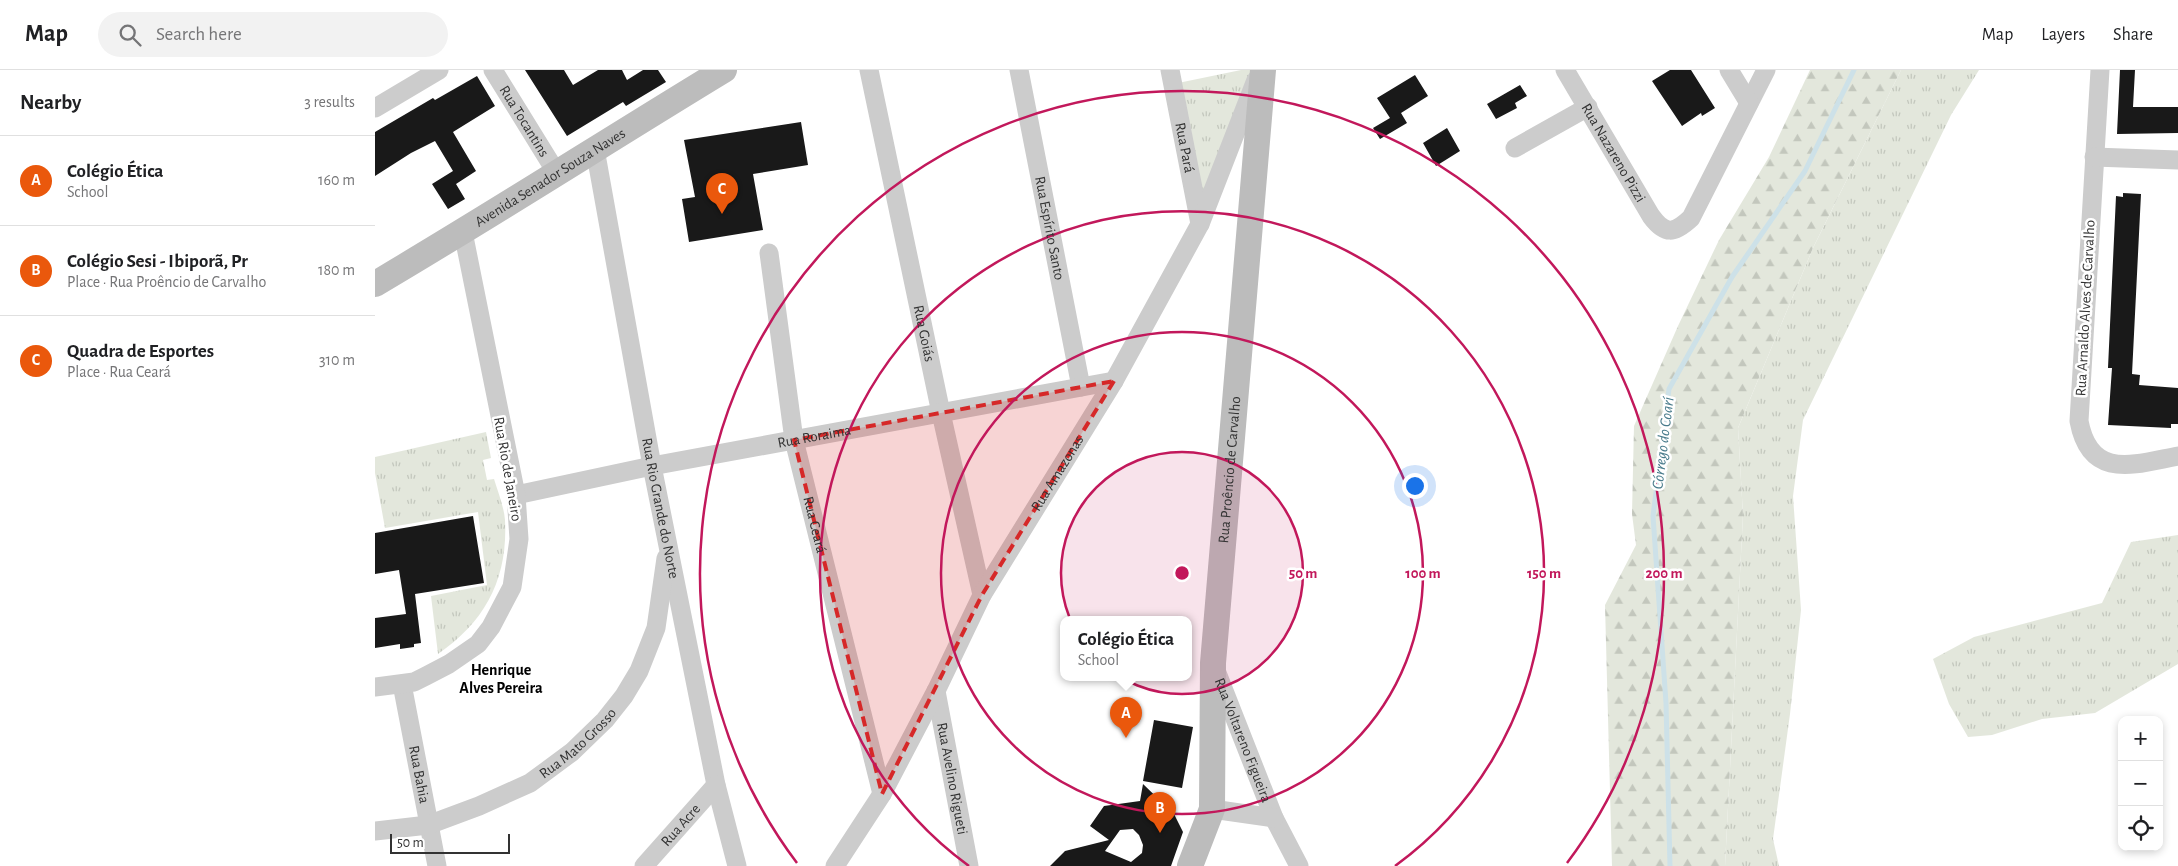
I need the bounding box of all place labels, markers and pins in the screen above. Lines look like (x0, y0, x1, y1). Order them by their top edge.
pin: C (706, 173, 738, 214)
centre of rings (1173, 564, 1191, 582)
pin: A (1110, 697, 1142, 738)
pin: B (1144, 792, 1176, 833)

